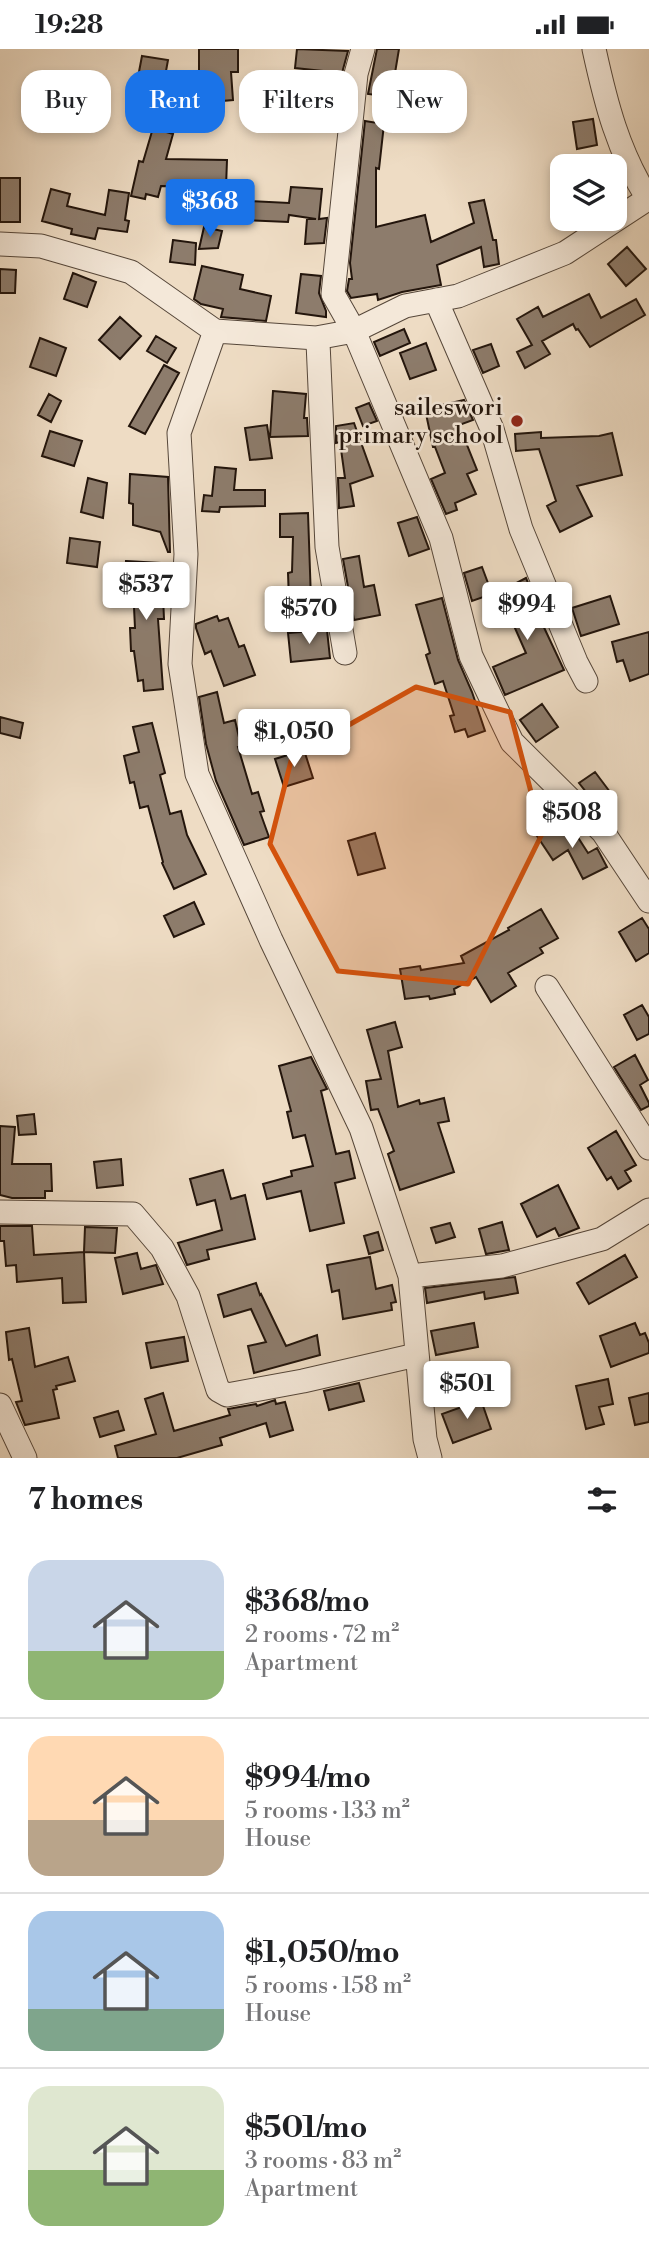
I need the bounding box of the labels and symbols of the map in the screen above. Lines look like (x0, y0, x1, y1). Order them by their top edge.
pin: $368 (169, 179, 251, 239)
place label: saileswori primary school (339, 393, 503, 451)
marker: saileswori primary school (509, 413, 525, 429)
pin: $537 (105, 563, 187, 622)
pin: $994 (486, 583, 568, 642)
pin: $570 (268, 587, 350, 646)
pin: $1,050 (237, 709, 351, 769)
pin: $508 (531, 791, 613, 850)
pin: $501 (426, 1361, 508, 1421)

